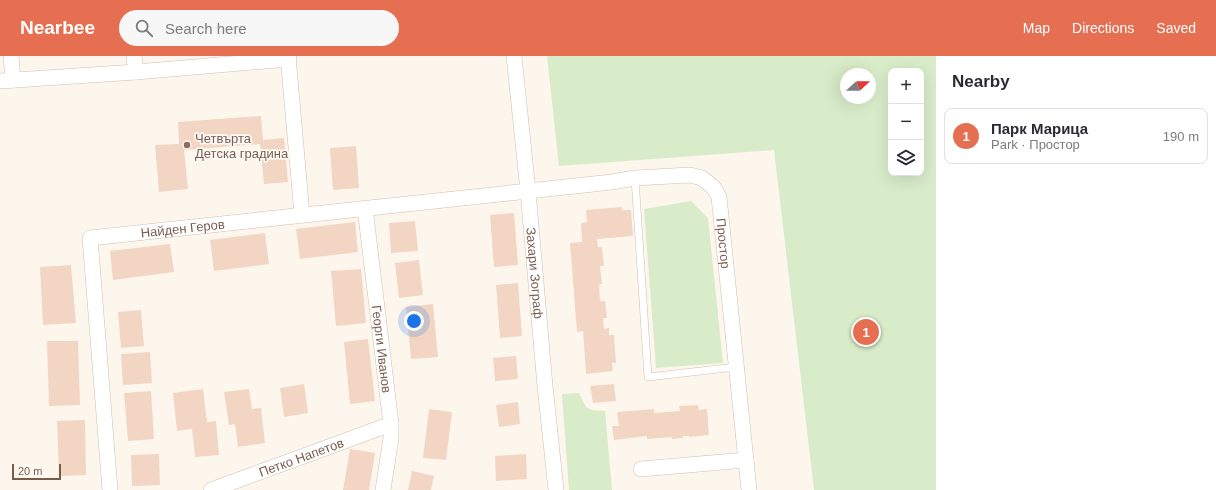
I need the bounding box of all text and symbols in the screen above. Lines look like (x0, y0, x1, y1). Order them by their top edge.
search box (119, 10, 399, 46)
text: Nearbee (20, 17, 95, 38)
icon: search (133, 17, 155, 39)
text: Search here (165, 20, 247, 37)
text: Map (1023, 20, 1050, 36)
text: Directions (1072, 20, 1134, 36)
text: Saved (1156, 20, 1196, 36)
north arrow (840, 68, 876, 104)
map controls (888, 68, 924, 176)
button: + (888, 68, 924, 104)
text: Nearby (952, 72, 1010, 91)
button: − (888, 104, 924, 140)
text: Парк Марица (991, 120, 1088, 137)
text: 1 (962, 129, 970, 144)
text: 190 m (1163, 129, 1199, 144)
place label: Четвърта Детска градина (195, 131, 289, 161)
text: Park · Простор (991, 137, 1080, 152)
marker: Четвърта Детска градина (182, 140, 192, 150)
button: layers (888, 140, 924, 176)
street label: Найден Геров (140, 217, 226, 241)
street label: Простор (713, 217, 733, 269)
street label: Захари Зограф (523, 227, 546, 320)
street label: Георги Иванов (369, 304, 394, 394)
your location (404, 311, 424, 331)
pin: 1 (853, 317, 879, 347)
street label: Петко Напетов (257, 435, 346, 480)
scale bar (12, 462, 61, 481)
text: 20 m (18, 465, 42, 477)

